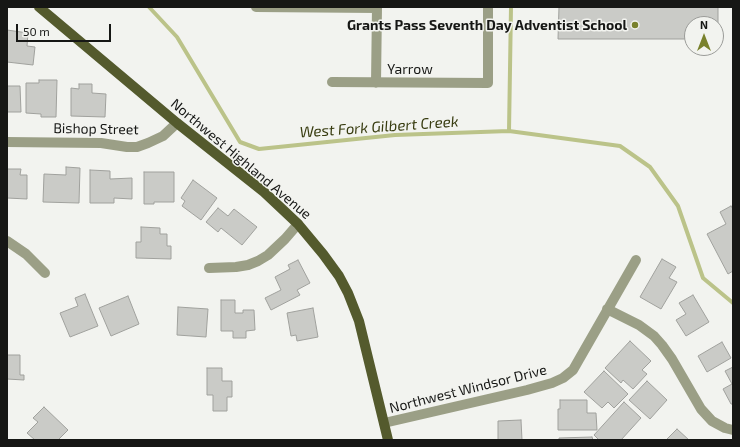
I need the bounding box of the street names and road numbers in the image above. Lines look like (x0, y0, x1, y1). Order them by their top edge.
street label: Yarrow (387, 61, 433, 77)
street label: Northwest Highland Avenue (167, 95, 315, 223)
street label: Bishop Street (53, 120, 139, 138)
street label: Northwest Windsor Drive (388, 361, 548, 417)

